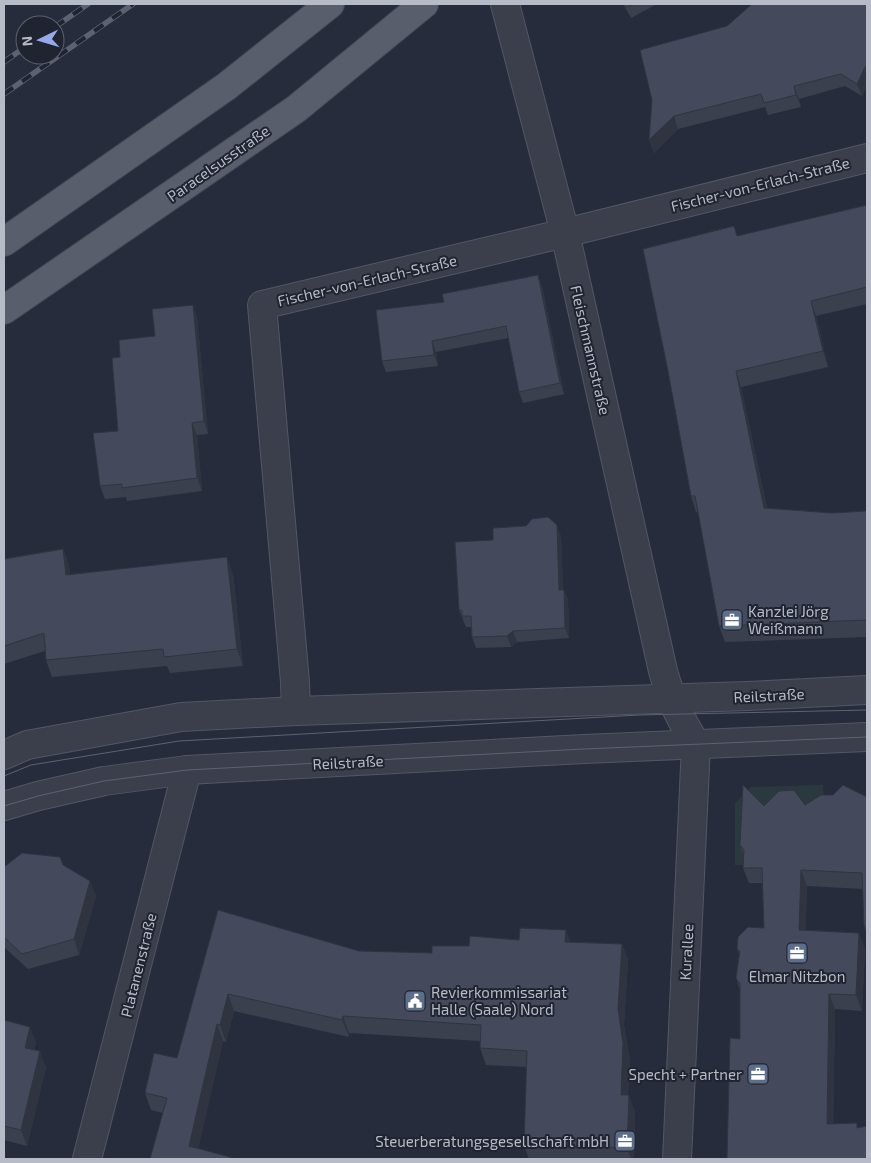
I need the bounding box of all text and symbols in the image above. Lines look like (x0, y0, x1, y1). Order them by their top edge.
north arrow (15, 15, 65, 65)
text: N (18, 35, 35, 47)
street label: Paracelsusstraße (163, 121, 273, 205)
street label: Fischer-von-Erlach-Straße (669, 153, 851, 215)
street label: Fischer-von-Erlach-Straße (276, 251, 458, 309)
street label: Fleischmannstraße (567, 283, 615, 417)
place label: Kanzlei Jörg Weißmann (748, 602, 829, 637)
office icon: Kanzlei Jörg Weißmann (720, 608, 744, 632)
street label: Reilstraße (733, 684, 805, 706)
street label: Reilstraße (312, 751, 384, 773)
street label: Platanenstraße (116, 911, 160, 1019)
street label: Kurallee (676, 923, 696, 981)
office icon: Elmar Nitzbon (785, 941, 809, 965)
place label: Elmar Nitzbon (749, 967, 845, 985)
place label: Revierkommissariat Halle (Saale) Nord (431, 983, 567, 1018)
public building icon: Revierkommissariat Halle (Saale) Nord (403, 989, 427, 1013)
office icon: Specht + Partner (746, 1062, 770, 1086)
place label: Specht + Partner (629, 1065, 742, 1083)
office icon: Steuerberatungsgesellschaft mbH (613, 1129, 637, 1153)
place label: Steuerberatungsgesellschaft mbH (375, 1132, 609, 1150)

